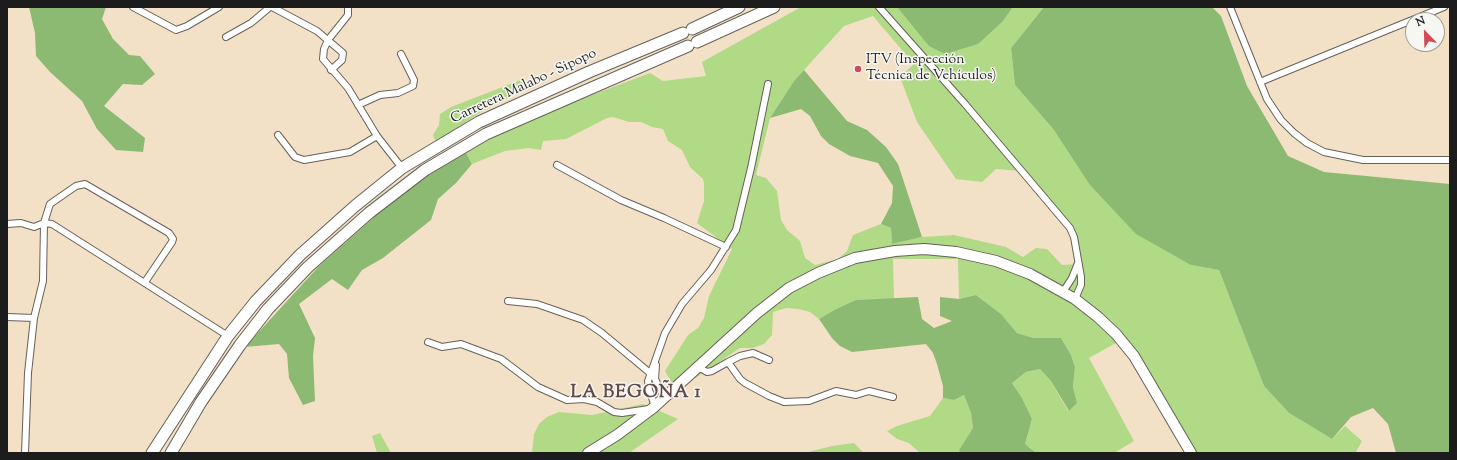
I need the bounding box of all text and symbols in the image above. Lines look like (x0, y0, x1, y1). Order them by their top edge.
north arrow (1405, 12, 1445, 52)
text: N (1414, 13, 1428, 31)
street label: Carretera Malabo - Sipopo (448, 46, 600, 128)
place label: ITV (Inspección Técnica de Vehículos) (866, 53, 996, 86)
marker: ITV (Inspección Técnica de Vehículos) (853, 64, 863, 74)
district label: LA BEGOÑA 1 (570, 383, 702, 405)

